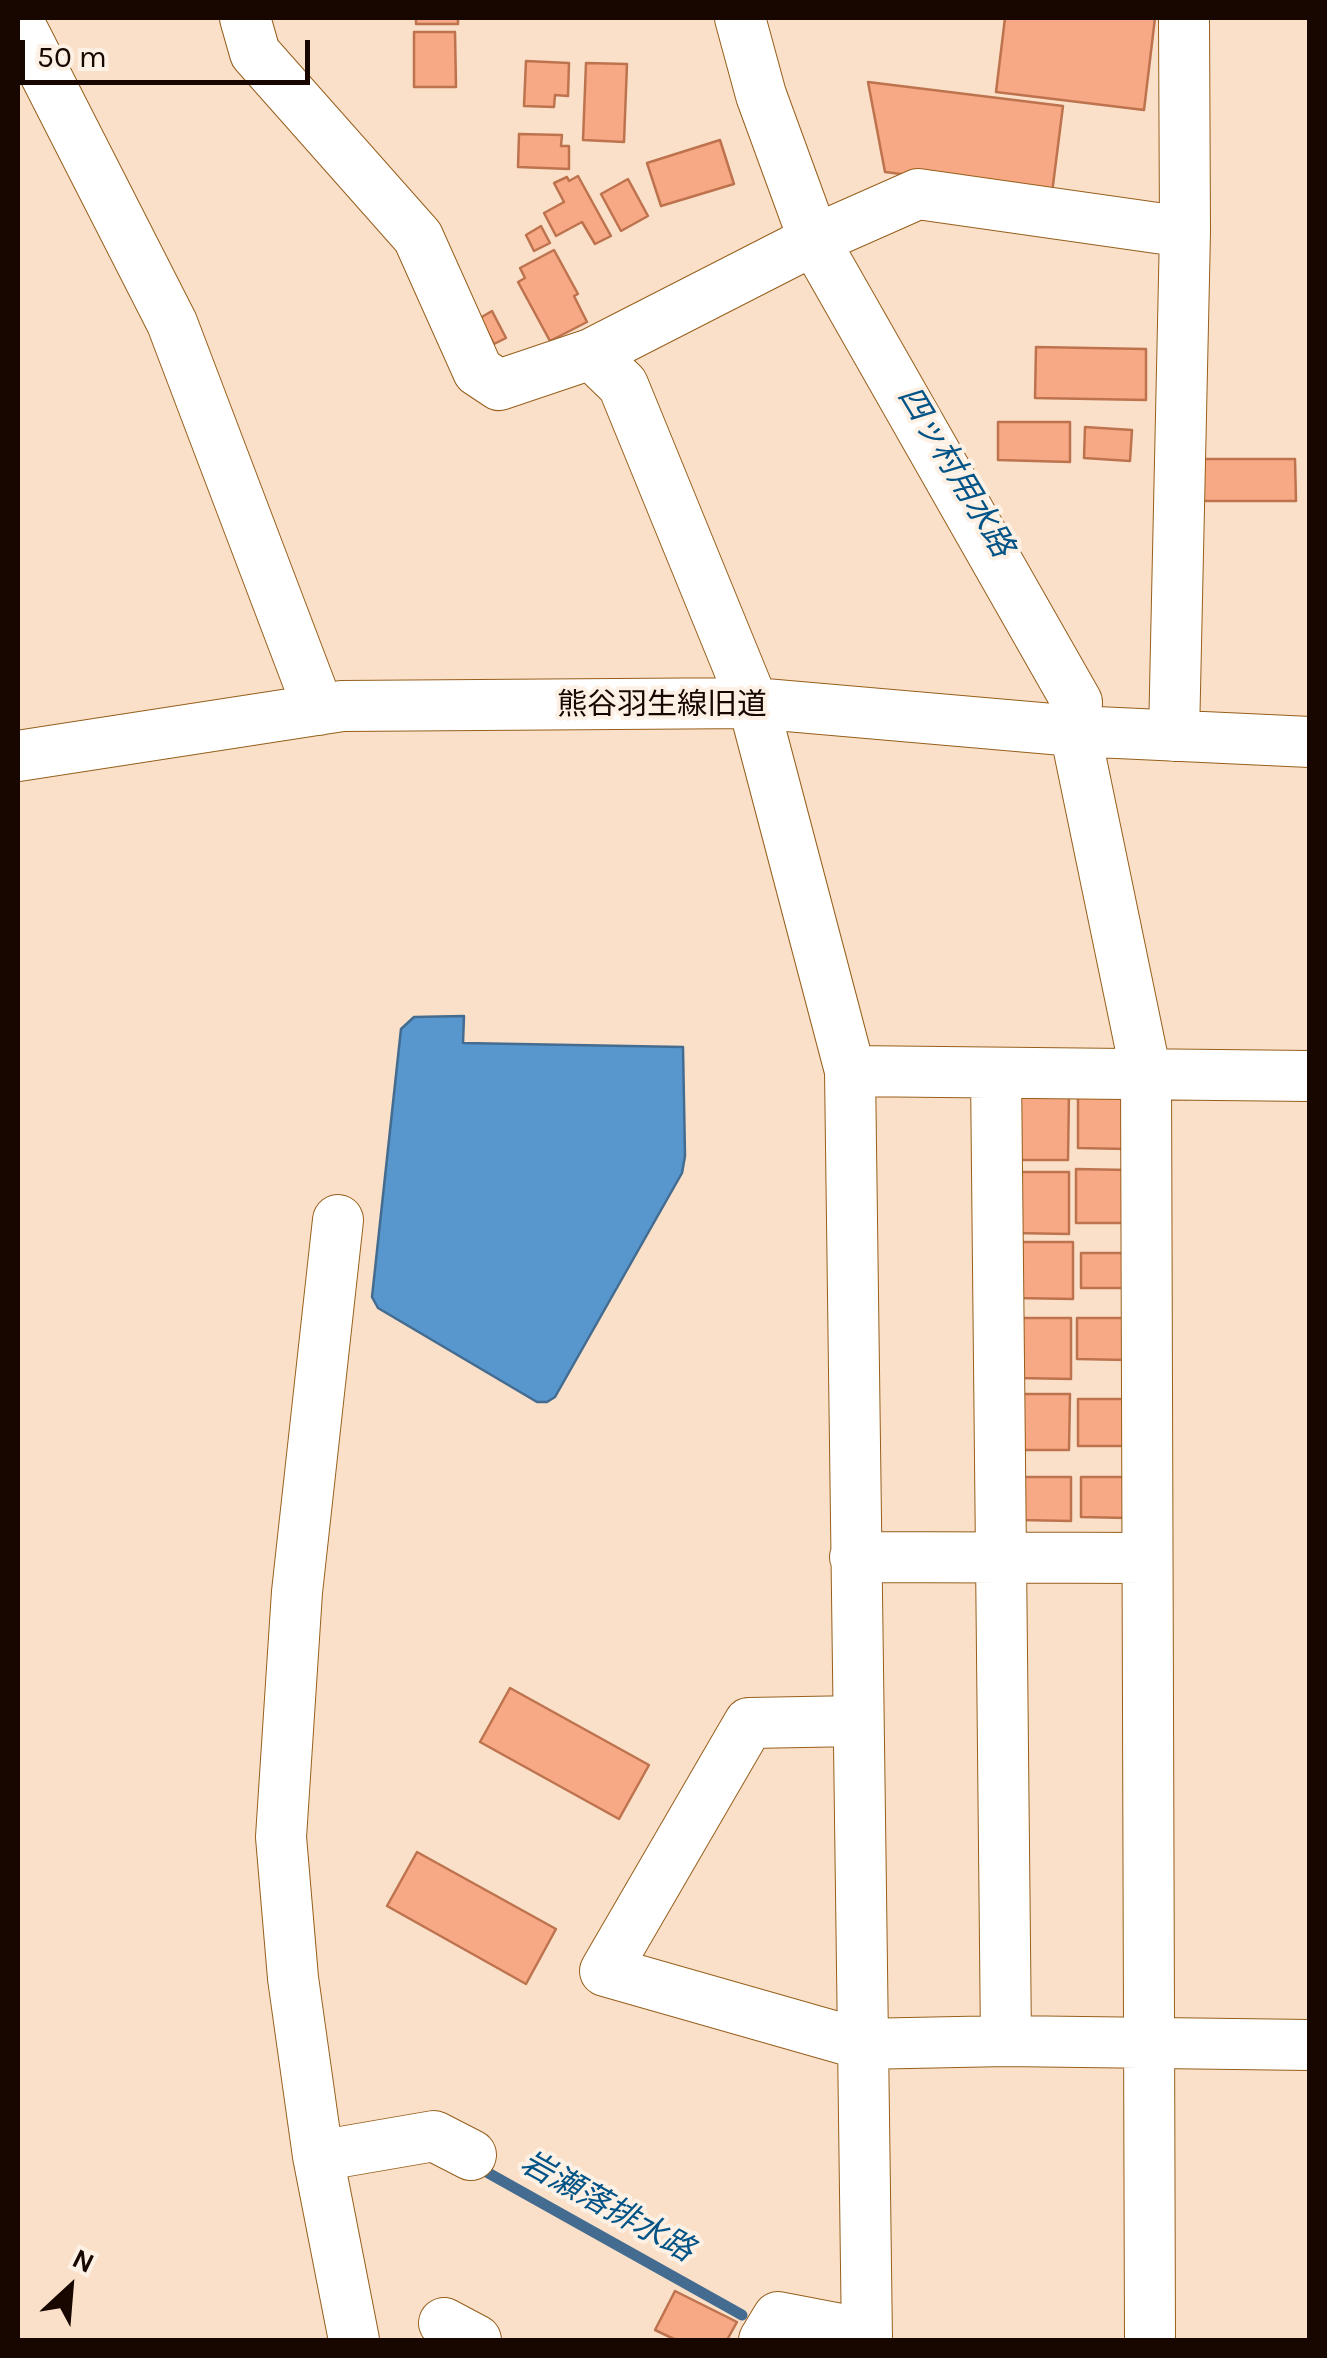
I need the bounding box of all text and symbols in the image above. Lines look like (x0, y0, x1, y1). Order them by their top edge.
scale bar (25, 20, 315, 82)
text: 50 m (37, 39, 107, 75)
water label: 四ッ村用水路 (889, 380, 1021, 564)
street label: 熊谷羽生線旧道 (557, 687, 767, 723)
water label: 岩瀬落排水路 (514, 2144, 700, 2270)
north arrow (20, 2238, 120, 2338)
text: N (67, 2241, 100, 2280)

